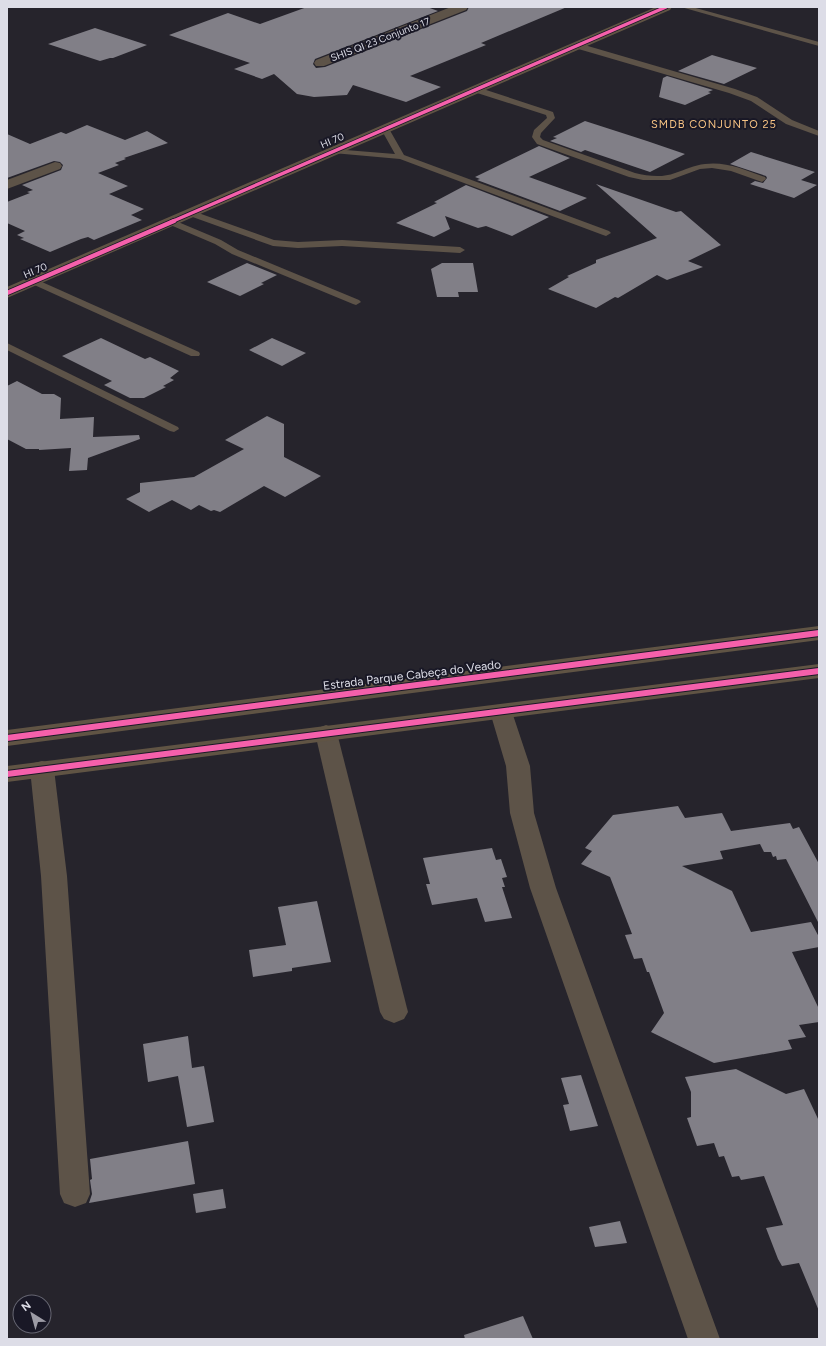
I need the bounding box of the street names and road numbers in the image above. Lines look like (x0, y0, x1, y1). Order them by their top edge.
street label: SHIS QI 23 Conjunto 17 (329, 14, 432, 64)
street label: HI 70 (318, 130, 346, 151)
street label: HI 70 (21, 260, 49, 281)
street label: Estrada Parque Cabeça do Veado (322, 657, 502, 693)

